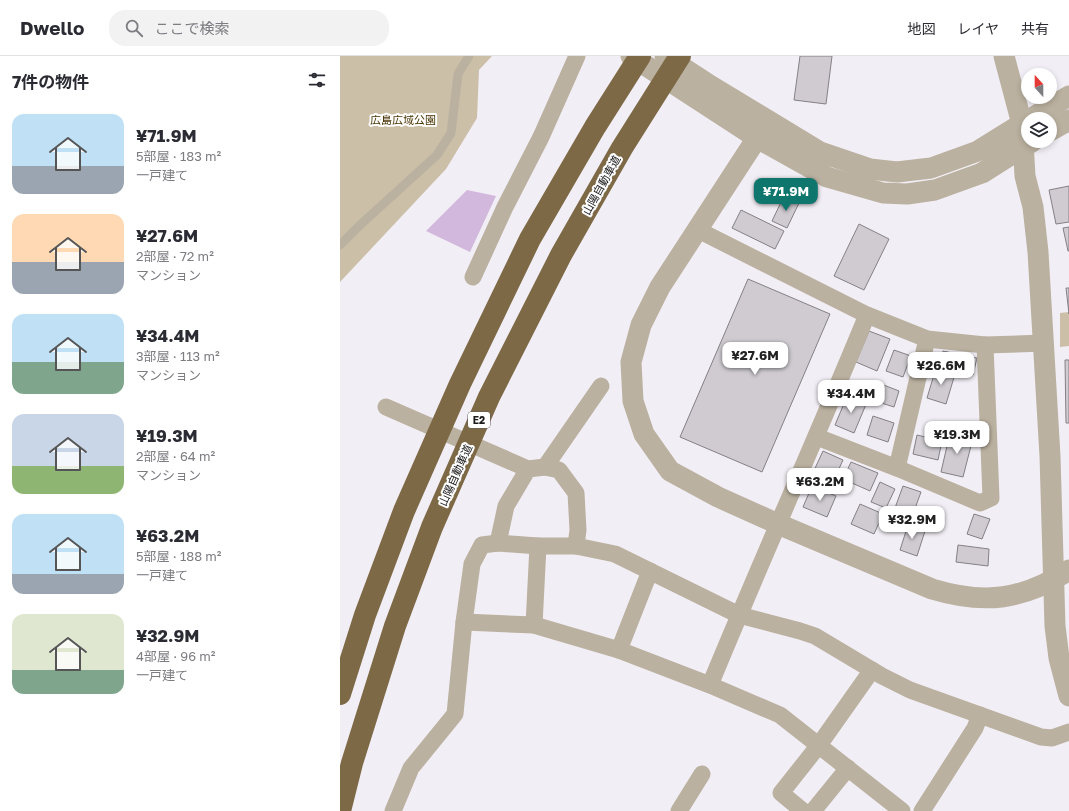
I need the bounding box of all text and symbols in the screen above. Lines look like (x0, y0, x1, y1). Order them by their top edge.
search box (109, 10, 389, 46)
text: Dwello (20, 16, 85, 39)
icon: search (123, 17, 145, 39)
text: ここで検索 (155, 19, 230, 37)
text: 地図 (907, 20, 935, 37)
text: レイヤ (957, 20, 999, 37)
text: 共有 (1021, 20, 1049, 37)
north arrow (1021, 68, 1057, 104)
map controls (1021, 68, 1057, 148)
icon: filters (306, 69, 328, 91)
text: 7件の物件 (12, 71, 89, 92)
button: layers (1021, 112, 1057, 148)
park label: 広島広域公園 (370, 113, 436, 126)
text: ¥71.9M (136, 125, 197, 146)
icon: home (44, 130, 92, 178)
text: 5部屋 · 183 m² (136, 148, 221, 164)
street label: 山陽自動車道 (579, 153, 623, 217)
text: 一戸建て (136, 167, 188, 183)
pin: ¥71.9M (753, 178, 819, 212)
text: ¥71.9M (763, 183, 809, 199)
text: ¥27.6M (136, 225, 198, 246)
icon: home (44, 230, 92, 278)
text: 2部屋 · 72 m² (136, 248, 214, 264)
text: マンション (136, 267, 201, 283)
text: ¥34.4M (136, 325, 199, 346)
icon: home (44, 330, 92, 378)
pin: ¥27.6M (722, 342, 788, 376)
text: ¥27.6M (731, 347, 779, 363)
text: 3部屋 · 113 m² (136, 348, 220, 364)
pin: ¥26.6M (908, 352, 974, 386)
text: ¥26.6M (917, 357, 965, 373)
text: マンション (136, 367, 201, 383)
pin: ¥34.4M (818, 380, 884, 414)
text: ¥34.4M (827, 385, 875, 401)
road number: E2 (468, 412, 490, 428)
pin: ¥19.3M (924, 421, 990, 455)
text: ¥19.3M (136, 425, 198, 446)
text: ¥19.3M (933, 426, 981, 442)
icon: home (44, 430, 92, 478)
street label: 山陽自動車道 (436, 442, 474, 508)
text: 2部屋 · 64 m² (136, 448, 215, 464)
text: マンション (136, 467, 201, 483)
pin: ¥63.2M (787, 468, 853, 502)
text: ¥63.2M (796, 473, 844, 489)
pin: ¥32.9M (879, 506, 945, 540)
text: ¥32.9M (888, 511, 936, 527)
text: ¥63.2M (136, 525, 199, 546)
icon: home (44, 530, 92, 578)
text: 5部屋 · 188 m² (136, 548, 222, 564)
text: 一戸建て (136, 567, 188, 583)
text: ¥32.9M (136, 625, 199, 646)
icon: home (44, 630, 92, 678)
text: 4部屋 · 96 m² (136, 648, 216, 664)
text: 一戸建て (136, 667, 188, 683)

